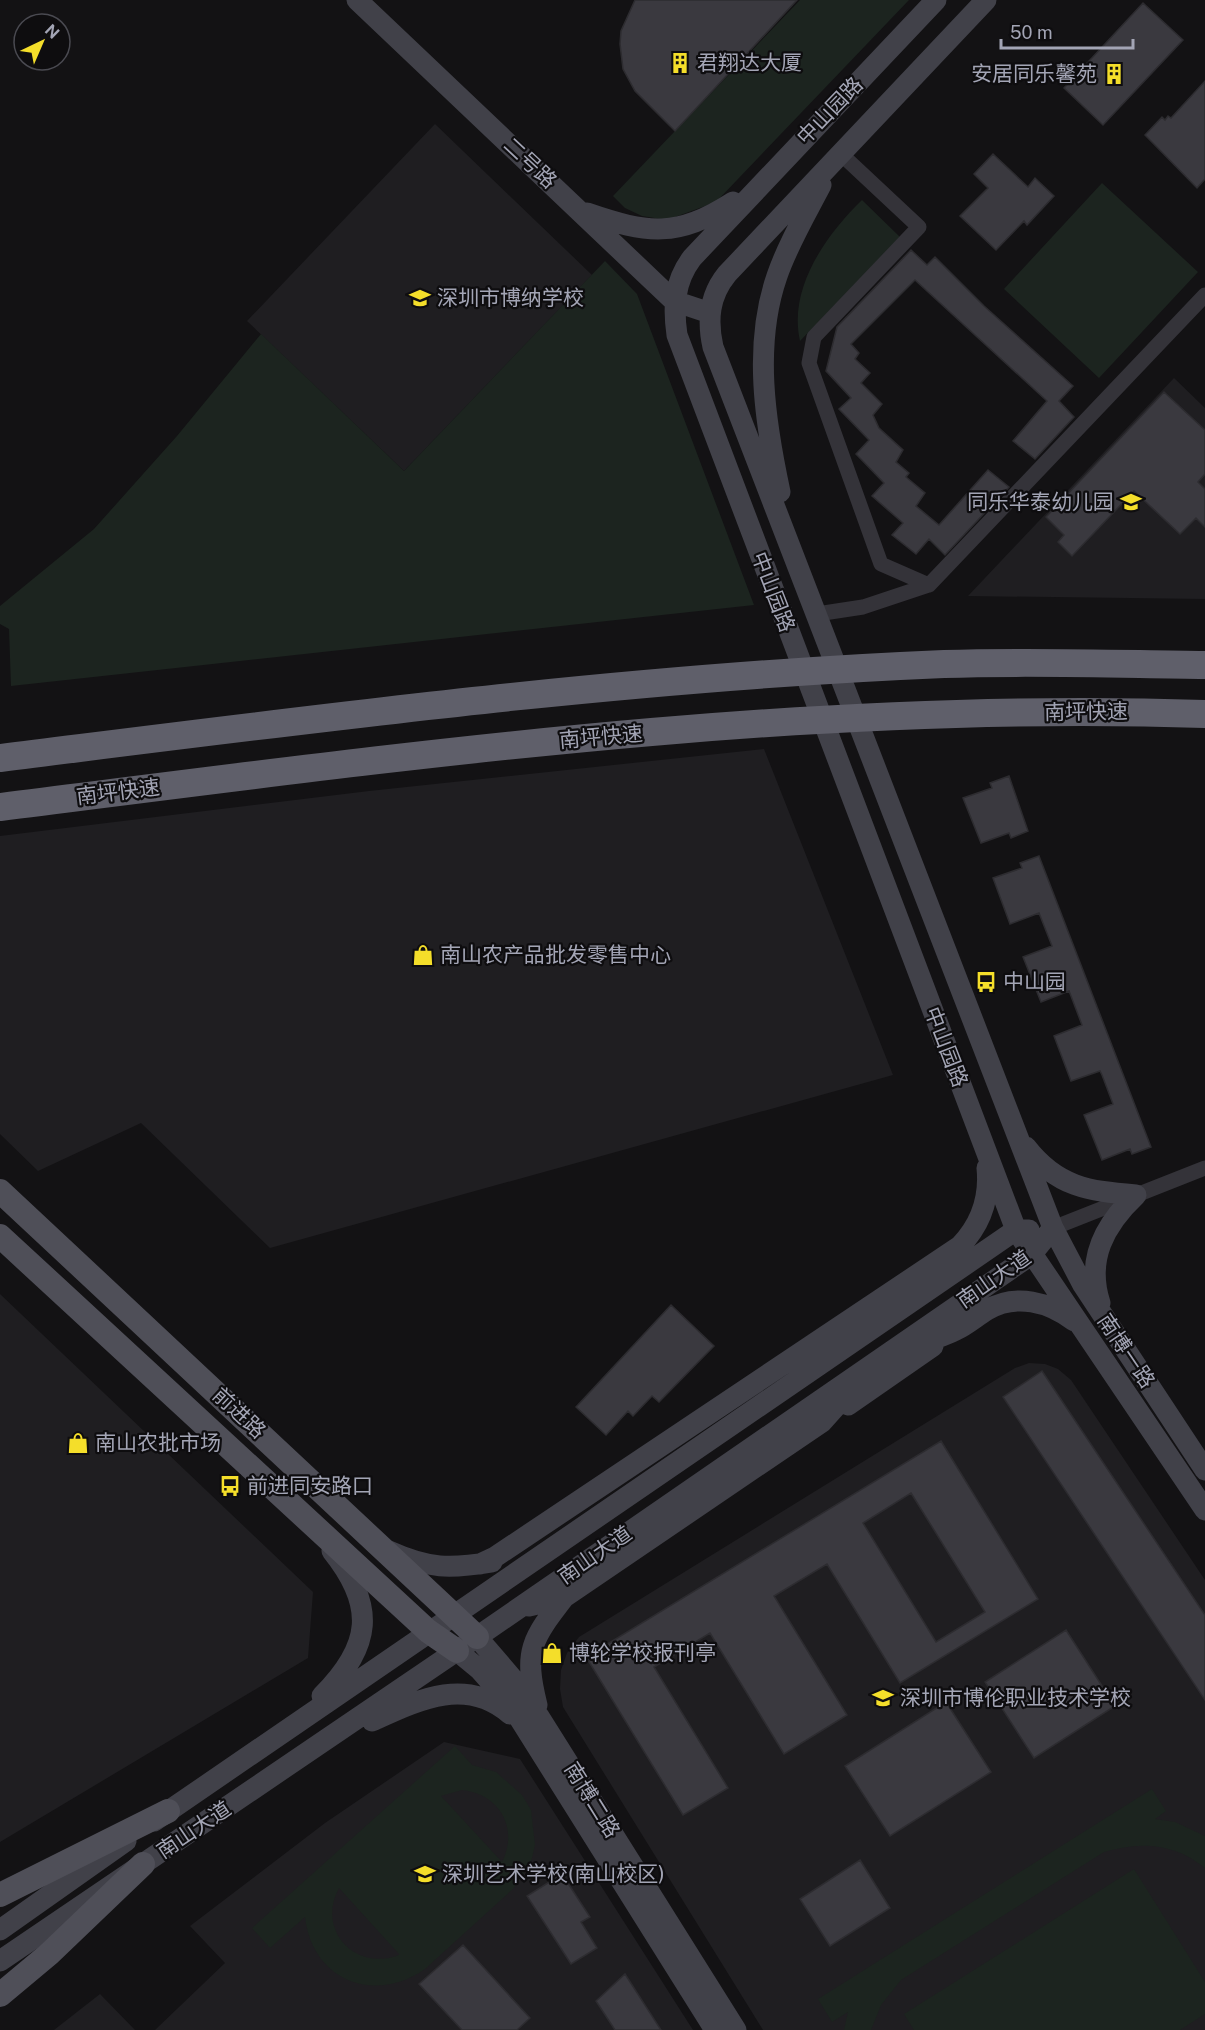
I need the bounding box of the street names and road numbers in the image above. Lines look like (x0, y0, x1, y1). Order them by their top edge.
street label: 中山园路 (791, 72, 868, 150)
street label: 二号路 (499, 132, 562, 193)
street label: 中山园路 (747, 548, 800, 636)
street label: 南坪快速 (1044, 698, 1128, 725)
street label: 南坪快速 (558, 720, 644, 753)
street label: 南坪快速 (75, 774, 161, 809)
street label: 中山园路 (920, 1003, 973, 1091)
street label: 南山大道 (952, 1244, 1035, 1313)
street label: 南博一路 (1093, 1309, 1160, 1393)
street label: 前进路 (208, 1382, 271, 1443)
street label: 南山大道 (553, 1520, 636, 1589)
street label: 南博二路 (560, 1757, 625, 1842)
street label: 南山大道 (152, 1796, 236, 1863)

